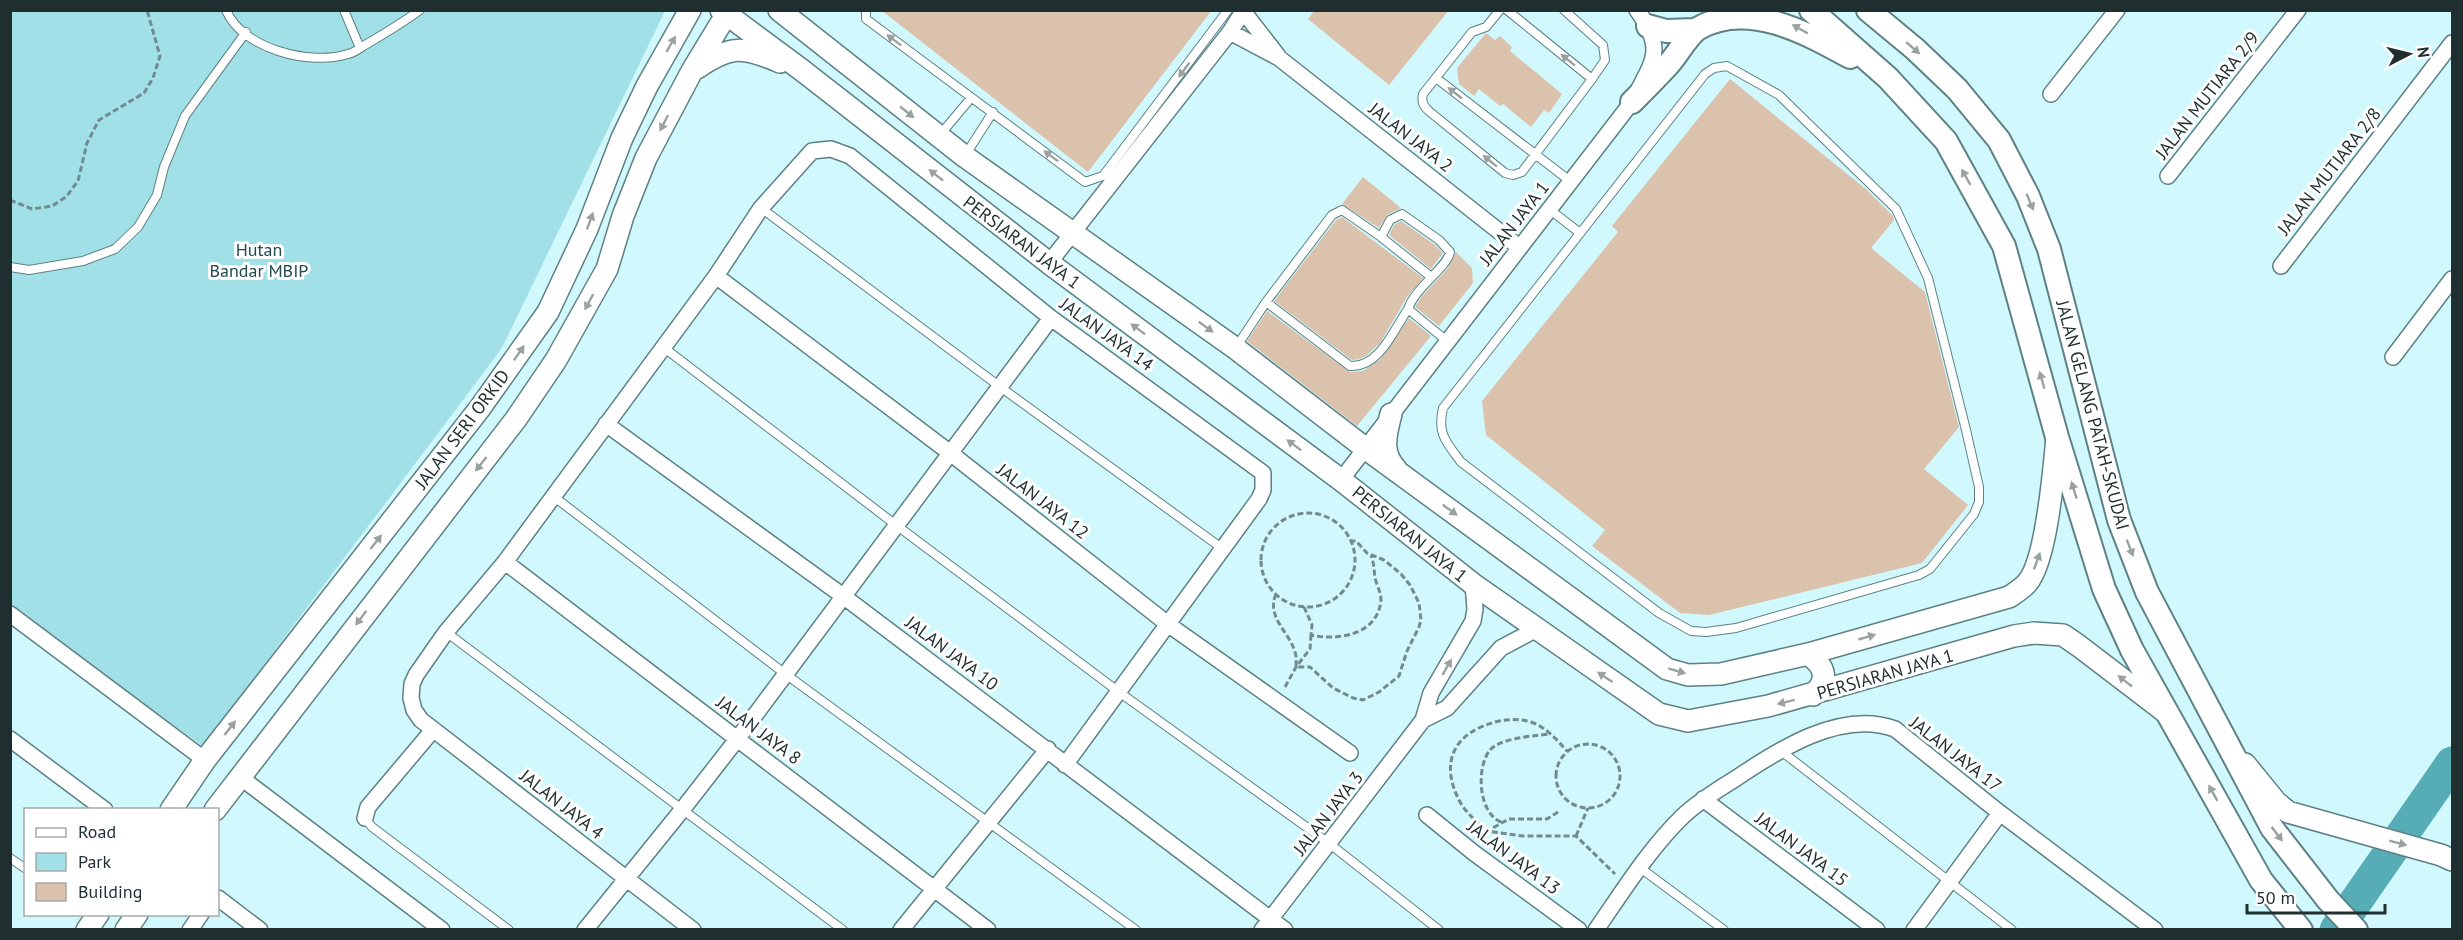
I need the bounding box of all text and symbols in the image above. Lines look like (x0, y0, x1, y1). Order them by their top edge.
one-way arrow (1791, 24, 1808, 34)
north arrow (2379, 24, 2439, 84)
street label: JALAN MUTIARA 2/9 (2150, 27, 2264, 164)
one-way arrow (886, 34, 902, 46)
one-way arrow (666, 35, 676, 52)
one-way arrow (1905, 41, 1920, 54)
text: N (2413, 46, 2434, 59)
one-way arrow (1560, 53, 1576, 66)
one-way arrow (1177, 62, 1190, 78)
one-way arrow (1448, 88, 1463, 100)
street label: JALAN JAYA 2 (1364, 96, 1458, 177)
street label: JALAN MUTIARA 2/8 (2272, 103, 2386, 240)
one-way arrow (900, 105, 915, 118)
one-way arrow (659, 114, 669, 131)
one-way arrow (1043, 150, 1058, 162)
one-way arrow (1482, 155, 1497, 167)
one-way arrow (1961, 168, 1971, 185)
one-way arrow (928, 169, 944, 182)
street label: JALAN JAYA 1 (1473, 176, 1554, 270)
street label: PERSIARAN JAYA 1 (959, 190, 1085, 294)
one-way arrow (2025, 193, 2035, 211)
one-way arrow (586, 212, 596, 230)
park label: Hutan Bandar MBIP (210, 238, 308, 282)
street label: JALAN JAYA 14 (1055, 292, 1158, 376)
one-way arrow (584, 294, 594, 311)
street label: JALAN GELANG PATAH-SKUDAI (2051, 297, 2135, 532)
one-way arrow (1197, 321, 1213, 333)
one-way arrow (1130, 323, 1145, 335)
one-way arrow (513, 345, 525, 361)
street label: JALAN SERI ORKID (409, 365, 514, 494)
one-way arrow (2037, 371, 2046, 389)
one-way arrow (1287, 439, 1303, 451)
one-way arrow (474, 456, 487, 472)
street label: JALAN JAYA 12 (992, 457, 1094, 544)
street label: PERSIARAN JAYA 1 (1348, 481, 1472, 587)
one-way arrow (2069, 481, 2078, 499)
one-way arrow (1441, 504, 1457, 516)
one-way arrow (370, 534, 382, 550)
one-way arrow (2125, 540, 2135, 558)
one-way arrow (2032, 552, 2042, 570)
one-way arrow (355, 610, 368, 626)
street label: JALAN JAYA 10 (900, 610, 1003, 695)
one-way arrow (1858, 632, 1876, 642)
street label: PERSIARAN JAYA 1 (1814, 643, 1956, 705)
one-way arrow (1441, 659, 1452, 675)
one-way arrow (1668, 667, 1686, 676)
one-way arrow (1597, 672, 1614, 683)
one-way arrow (2117, 675, 2132, 687)
street label: JALAN JAYA 8 (711, 690, 806, 769)
one-way arrow (1777, 697, 1795, 707)
street label: JALAN JAYA 17 (1905, 710, 2007, 797)
one-way arrow (223, 720, 236, 736)
street label: JALAN JAYA 4 (515, 763, 609, 844)
street label: JALAN JAYA 3 (1287, 766, 1368, 860)
one-way arrow (2208, 784, 2218, 801)
street label: JALAN JAYA 15 (1750, 806, 1853, 891)
legend (24, 808, 219, 916)
street label: JALAN JAYA 13 (1462, 814, 1565, 899)
text: Road (78, 820, 116, 843)
one-way arrow (2270, 826, 2282, 841)
one-way arrow (2389, 839, 2407, 849)
text: Park (78, 850, 111, 873)
scale bar (2247, 877, 2385, 915)
text: Building (78, 880, 142, 903)
text: 50 m (2256, 886, 2295, 909)

